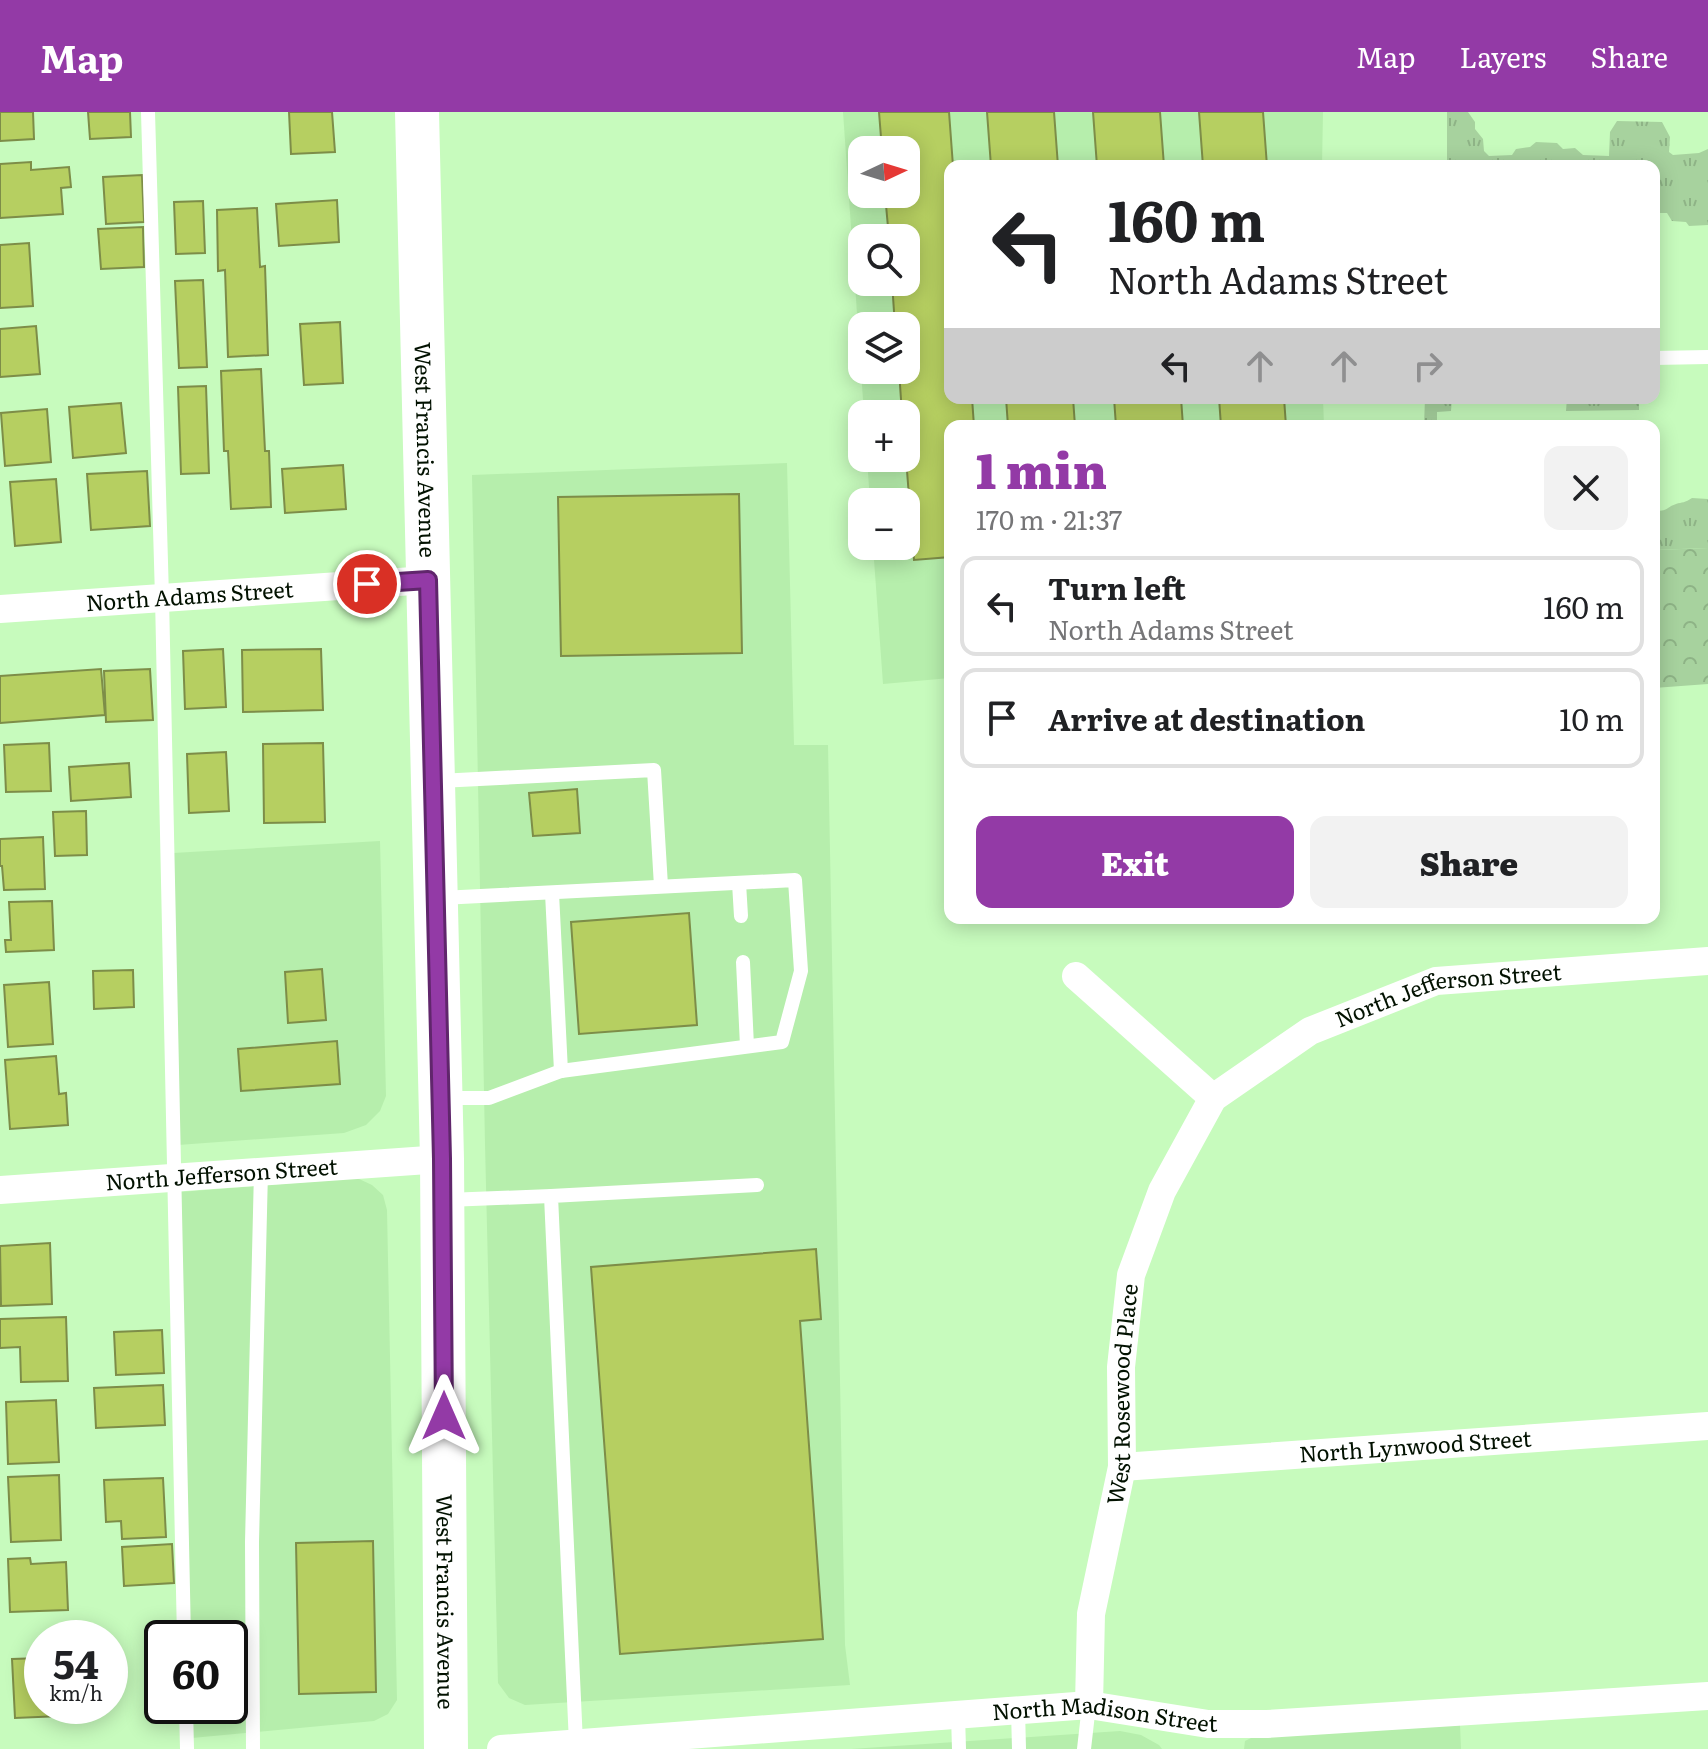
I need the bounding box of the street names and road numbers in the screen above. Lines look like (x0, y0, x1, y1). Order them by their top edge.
street label: West Francis Avenue (407, 342, 446, 558)
street label: North Adams Street (85, 571, 294, 618)
street label: North Jefferson Street (1330, 954, 1562, 1035)
street label: North Jefferson Street (104, 1148, 339, 1198)
street label: West Rosewood Place (1096, 1282, 1145, 1508)
street label: North Lynwood Street (1298, 1420, 1532, 1470)
street label: West Francis Avenue (429, 1494, 464, 1710)
street label: North Madison Street (991, 1687, 1217, 1739)

